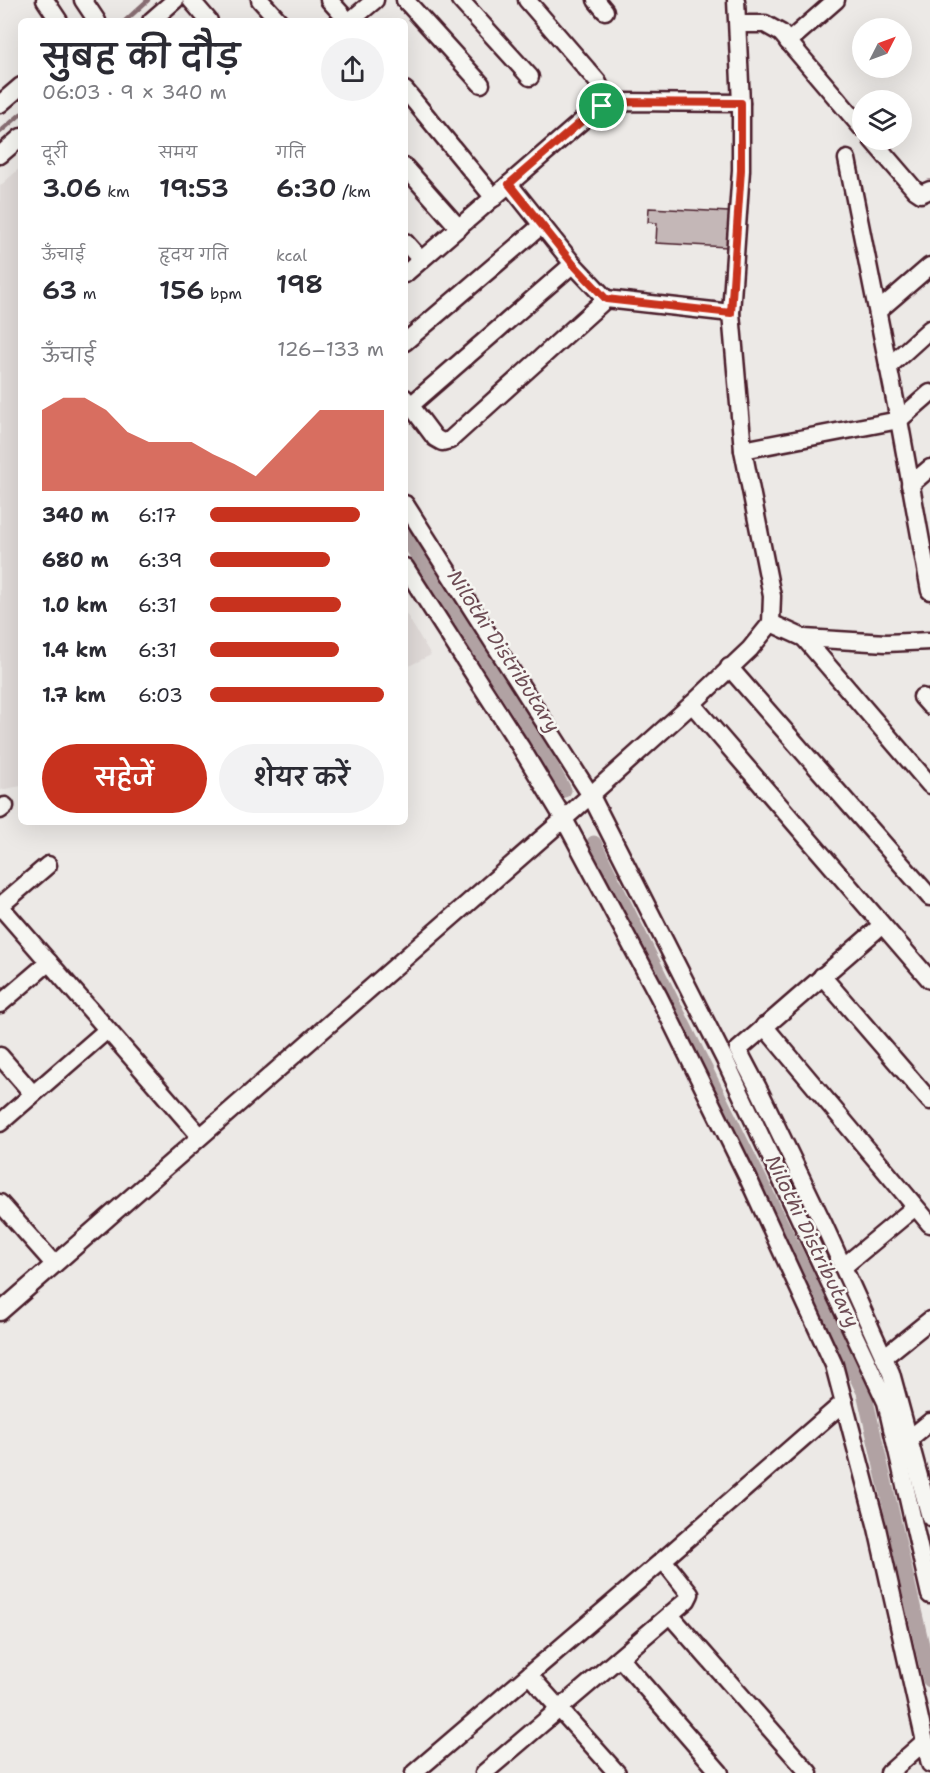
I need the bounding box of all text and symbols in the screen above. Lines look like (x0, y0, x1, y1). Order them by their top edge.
north arrow (852, 18, 912, 78)
map controls (852, 18, 912, 150)
text: सुबह की दौड़ (42, 34, 240, 79)
button: share (321, 38, 384, 101)
text: 06:03 · 9 × 340 m (42, 79, 227, 105)
pin (576, 80, 627, 131)
icon: arrive (585, 89, 618, 122)
button: layers (852, 90, 912, 150)
text: दूरी (42, 142, 67, 163)
text: समय (159, 142, 197, 163)
text: गति (276, 142, 305, 163)
text: 3.06 (42, 170, 102, 205)
text: 19:53 (159, 170, 229, 205)
text: 6:30 (276, 170, 337, 205)
text: km (102, 181, 130, 202)
text: /km (337, 181, 371, 202)
text: ऊँचाई (42, 244, 85, 265)
text: हृदय गति (159, 244, 228, 265)
text: kcal (276, 245, 307, 266)
text: 198 (276, 266, 323, 301)
text: 63 (42, 272, 77, 307)
text: 156 (159, 272, 205, 307)
text: m (77, 283, 97, 304)
text: bpm (205, 283, 242, 304)
text: 126–133 m (277, 336, 384, 362)
text: ऊँचाई (42, 342, 96, 368)
text: 340 m (42, 502, 109, 528)
text: 6:17 (138, 502, 177, 528)
text: 680 m (42, 547, 109, 573)
text: 6:39 (138, 547, 183, 573)
water label: Nilothi Distributary (442, 565, 566, 737)
text: 1.0 km (42, 592, 107, 618)
text: 6:31 (138, 592, 177, 618)
text: 1.4 km (42, 637, 107, 663)
text: 6:31 (138, 637, 177, 663)
text: 1.7 km (42, 682, 106, 708)
text: 6:03 (138, 682, 183, 708)
button: सहेजें (42, 744, 207, 813)
button: शेयर करें (219, 744, 384, 813)
water label: Nilothi Distributary (760, 1150, 866, 1332)

